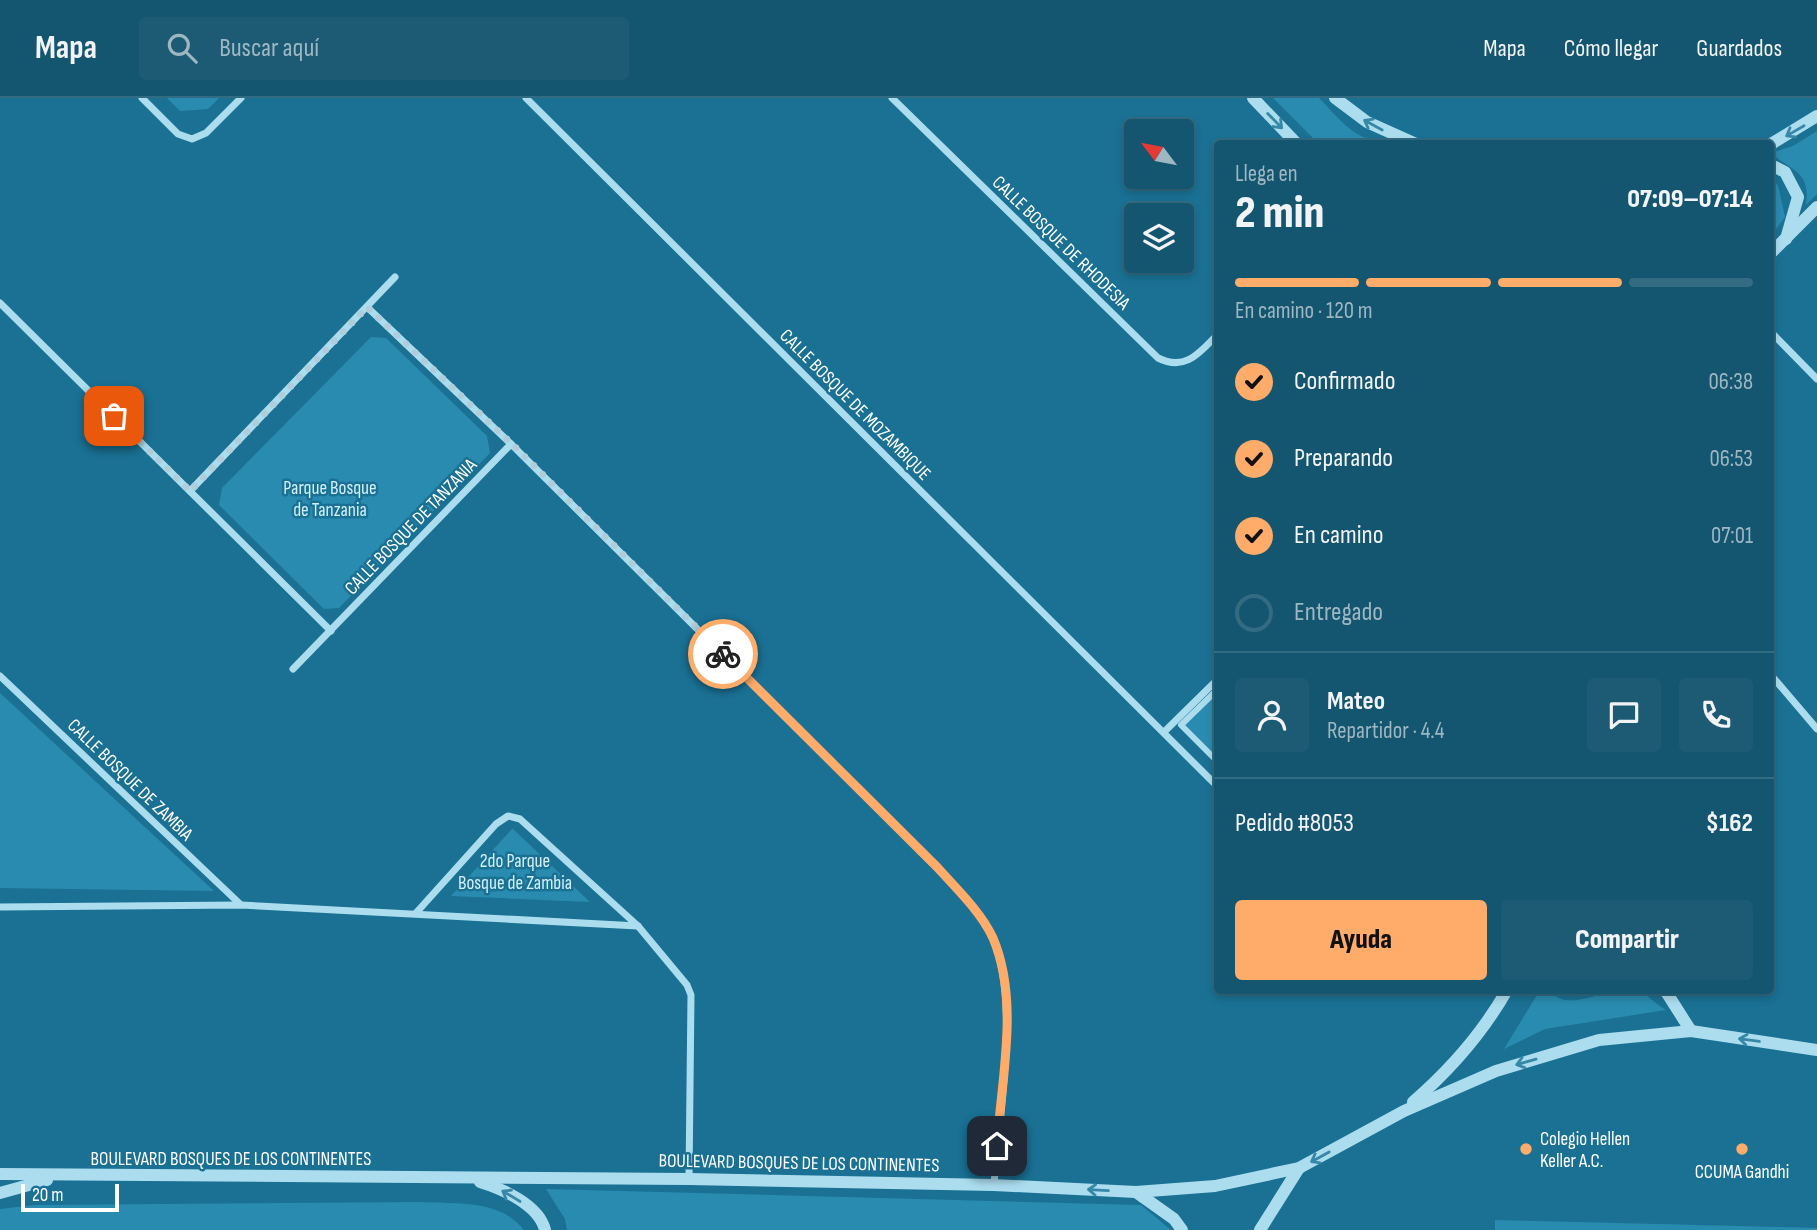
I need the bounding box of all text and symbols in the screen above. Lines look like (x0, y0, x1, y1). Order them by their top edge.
search box (139, 17, 629, 80)
text: Mapa (35, 28, 97, 68)
icon: search (163, 29, 201, 67)
text: Buscar aquí (219, 33, 319, 64)
text: Mapa (1483, 34, 1526, 63)
text: Cómo llegar (1564, 34, 1658, 63)
text: Guardados (1696, 34, 1782, 63)
one-way arrow (1266, 112, 1283, 129)
one-way arrow (1364, 117, 1384, 131)
north arrow (1124, 119, 1194, 189)
map controls (1124, 119, 1194, 273)
one-way arrow (1785, 124, 1805, 138)
text: Llega en (1235, 160, 1298, 188)
street label: CALLE BOSQUE DE RHODESIA (987, 171, 1135, 316)
text: 07:09–07:14 (1627, 184, 1753, 215)
text: 2 min (1235, 186, 1324, 241)
button: layers (1124, 203, 1194, 273)
text: En camino · 120 m (1235, 297, 1373, 325)
street label: CALLE BOSQUE DE MOZAMBIQUE (774, 325, 935, 486)
icon: check (1235, 363, 1273, 401)
text: Confirmado (1294, 366, 1395, 397)
text: 06:38 (1709, 368, 1753, 396)
pin (84, 386, 144, 446)
icon: bag (95, 397, 133, 435)
icon: check (1235, 440, 1273, 478)
text: Preparando (1294, 443, 1393, 474)
text: 06:53 (1709, 445, 1753, 473)
street label: CALLE BOSQUE DE TANZANIA (340, 454, 483, 600)
park label: Parque Bosque de Tanzania (283, 477, 377, 522)
icon: check (1235, 517, 1273, 555)
text: En camino (1294, 520, 1384, 551)
text: 07:01 (1711, 522, 1753, 550)
text: Entregado (1294, 597, 1383, 628)
courier (688, 619, 758, 689)
icon: bike (704, 635, 742, 673)
button: person (1235, 678, 1309, 752)
button: chat (1587, 678, 1661, 752)
button: phone (1679, 678, 1753, 752)
text: Mateo (1327, 686, 1385, 717)
street label: CALLE BOSQUE DE ZAMBIA (62, 714, 198, 846)
text: Repartidor · 4.4 (1327, 717, 1444, 745)
text: Pedido #8053 (1235, 808, 1354, 839)
text: $162 (1706, 808, 1753, 839)
park label: 2do Parque Bosque de Zambia (458, 850, 572, 895)
button: Ayuda (1235, 900, 1487, 980)
button: Compartir (1501, 900, 1753, 980)
one-way arrow (1739, 1033, 1761, 1046)
one-way arrow (1515, 1056, 1537, 1069)
pin (967, 1116, 1027, 1176)
icon: home (978, 1127, 1016, 1165)
place label: Colegio Hellen Keller A.C. (1540, 1128, 1630, 1173)
marker: Colegio Hellen Keller A.C. (1518, 1141, 1534, 1157)
marker: CCUMA Gandhi (1734, 1141, 1750, 1157)
street label: BOULEVARD BOSQUES DE LOS CONTINENTES (91, 1148, 371, 1171)
street label: BOULEVARD BOSQUES DE LOS CONTINENTES (658, 1150, 940, 1177)
one-way arrow (1310, 1151, 1331, 1164)
place label: CCUMA Gandhi (1695, 1161, 1789, 1184)
scale bar (21, 1181, 119, 1213)
text: 20 m (32, 1184, 64, 1207)
one-way arrow (1087, 1184, 1110, 1197)
one-way arrow (502, 1189, 522, 1203)

